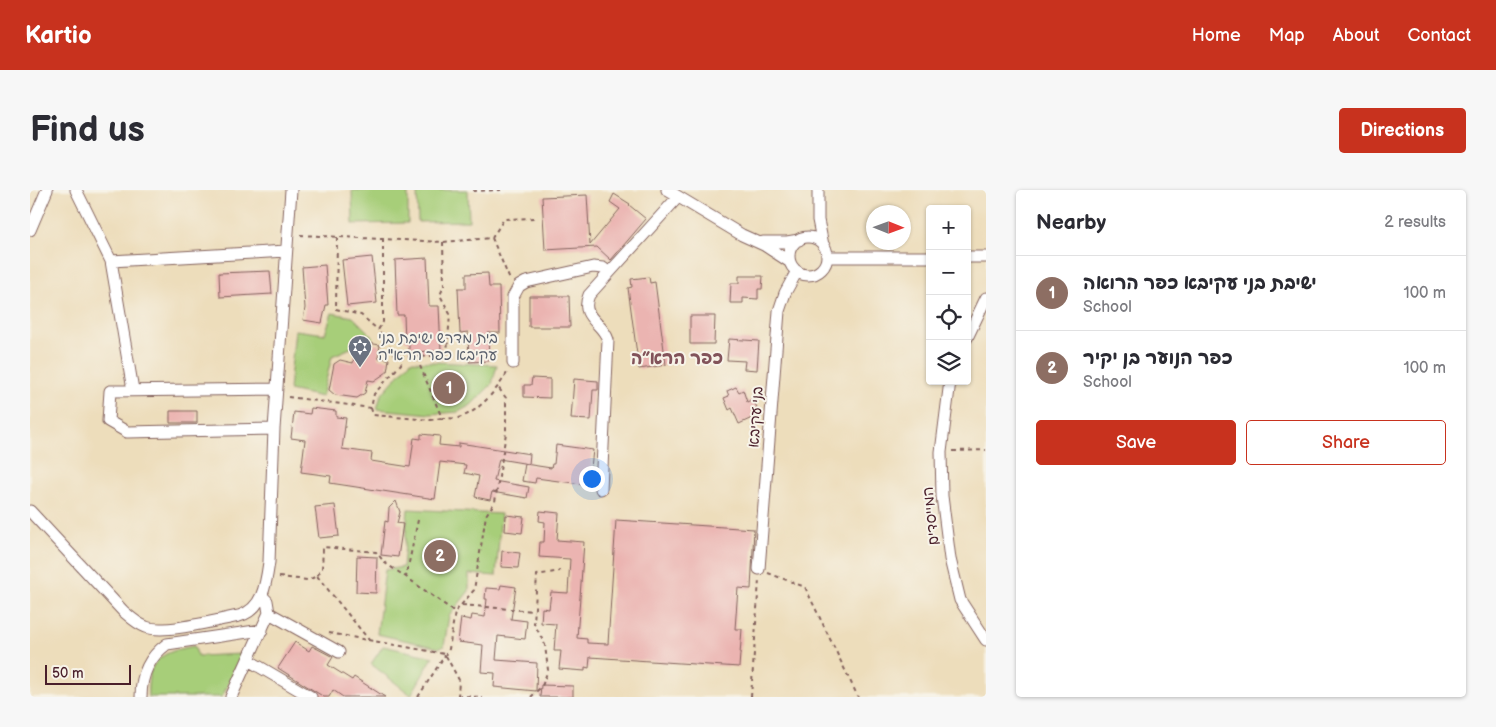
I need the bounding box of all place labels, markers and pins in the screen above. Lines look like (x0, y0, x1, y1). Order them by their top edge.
place label: בית מדרש ישיבת בני עקיבא כפר הרא"ה (378, 329, 498, 365)
synagogue icon: בית מדרש ישיבת בני עקיבא כפר הרא"ה (347, 334, 373, 368)
pin: 1 (433, 369, 465, 407)
pin: 2 (424, 537, 456, 575)

